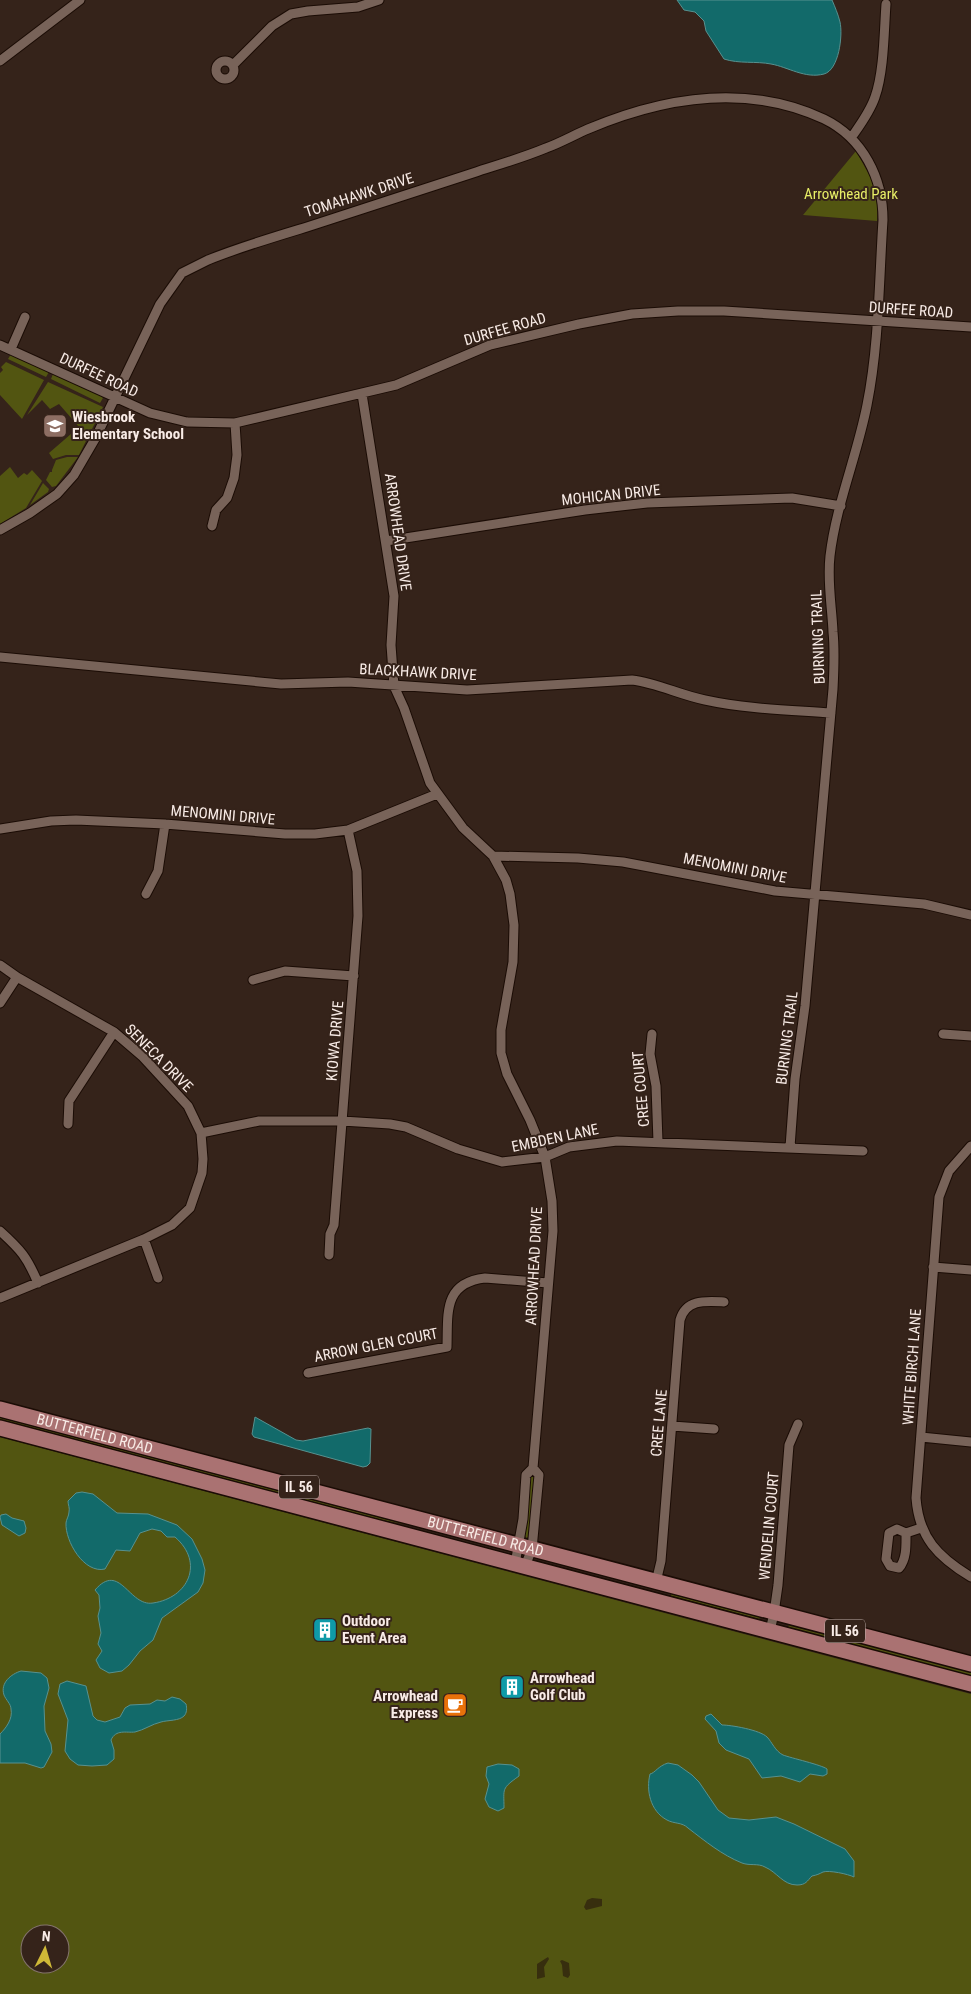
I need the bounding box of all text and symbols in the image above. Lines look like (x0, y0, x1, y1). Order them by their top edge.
street label: TOMAHAWK DRIVE (302, 169, 416, 221)
park label: Arrowhead Park (804, 185, 898, 203)
street label: DURFEE ROAD (868, 298, 954, 322)
street label: DURFEE ROAD (462, 309, 548, 349)
street label: DURFEE ROAD (57, 349, 141, 401)
place label: Wiesbrook Elementary School (72, 408, 184, 443)
school or university icon: Wiesbrook Elementary School (42, 413, 68, 439)
street label: ARROWHEAD DRIVE (381, 472, 415, 592)
street label: MOHICAN DRIVE (561, 481, 661, 509)
street label: BURNING TRAIL (807, 590, 829, 684)
street label: BLACKHAWK DRIVE (359, 660, 477, 684)
street label: MENOMINI DRIVE (170, 801, 276, 829)
street label: MENOMINI DRIVE (682, 849, 788, 887)
street label: BURNING TRAIL (772, 990, 802, 1086)
street label: KIOWA DRIVE (323, 1000, 347, 1082)
street label: SENECA DRIVE (121, 1020, 197, 1096)
street label: CREE COURT (629, 1050, 653, 1128)
street label: EMBDEN LANE (510, 1120, 600, 1156)
street label: ARROWHEAD DRIVE (522, 1206, 546, 1326)
street label: WHITE BIRCH LANE (899, 1308, 925, 1426)
street label: ARROW GLEN COURT (313, 1324, 440, 1366)
street label: CREE LANE (647, 1389, 671, 1457)
street label: BUTTERFIELD ROAD (35, 1410, 155, 1458)
street label: WENDELIN COURT (755, 1471, 783, 1581)
road number: IL 56 (279, 1475, 319, 1498)
street label: BUTTERFIELD ROAD (425, 1513, 546, 1560)
place label: Outdoor Event Area (342, 1612, 406, 1647)
building icon: Outdoor Event Area (312, 1617, 338, 1643)
road number: IL 56 (825, 1620, 865, 1642)
place label: Arrowhead Golf Club (530, 1669, 595, 1704)
building icon: Arrowhead Golf Club (499, 1674, 525, 1700)
place label: Arrowhead Express (373, 1687, 438, 1722)
cafe icon: Arrowhead Express (442, 1692, 468, 1718)
north arrow (20, 1924, 70, 1974)
text: N (41, 1928, 51, 1944)

